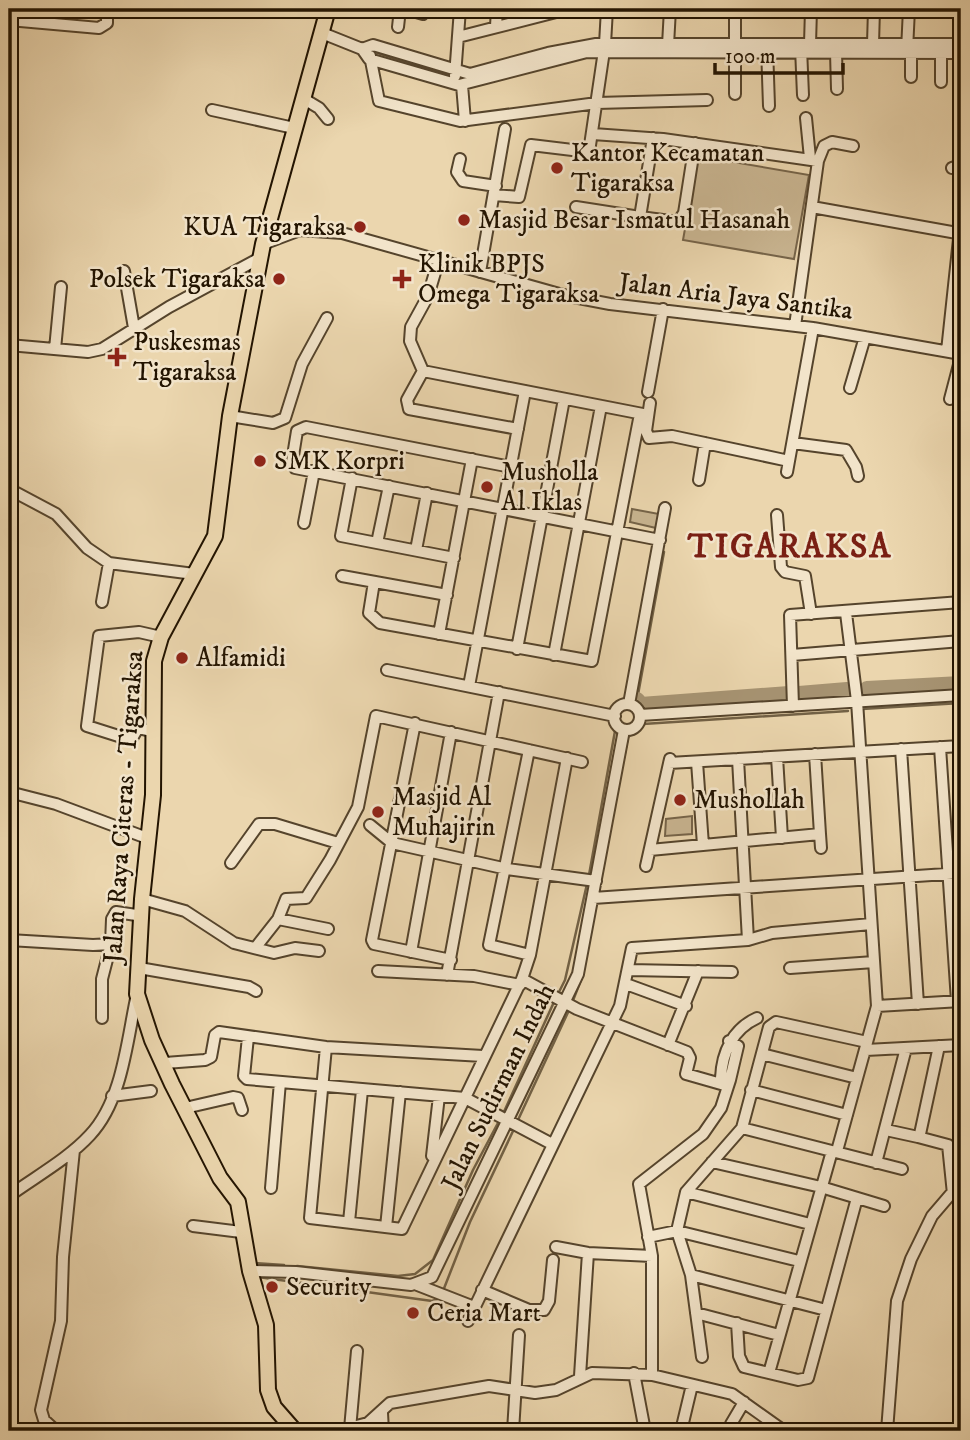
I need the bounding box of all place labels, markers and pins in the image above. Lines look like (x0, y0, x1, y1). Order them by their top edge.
place label: Kantor Kecamatan Tigaraksa (571, 137, 765, 200)
marker: Kantor Kecamatan Tigaraksa (549, 160, 565, 176)
place label: Masjid Besar Ismatul Hasanah (478, 204, 791, 237)
place label: KUA Tigaraksa (183, 211, 346, 244)
marker: Masjid Besar Ismatul Hasanah (456, 212, 472, 228)
marker: KUA Tigaraksa (352, 219, 368, 235)
place label: Klinik BPJS Omega Tigaraksa (418, 248, 599, 311)
place label: Polsek Tigaraksa (89, 263, 265, 296)
marker: Klinik BPJS Omega Tigaraksa (392, 269, 412, 289)
marker: Polsek Tigaraksa (271, 271, 287, 287)
place label: Puskesmas Tigaraksa (133, 326, 241, 389)
marker: Puskesmas Tigaraksa (107, 347, 127, 367)
place label: SMK Korpri (274, 445, 405, 478)
marker: SMK Korpri (252, 453, 268, 469)
place label: Musholla Al Iklas (501, 456, 598, 519)
marker: Musholla Al Iklas (479, 479, 495, 495)
place label: Alfamidi (196, 642, 286, 675)
marker: Alfamidi (174, 650, 190, 666)
place label: Masjid Al Muhajirin (392, 781, 496, 844)
place label: Mushollah (694, 784, 805, 817)
marker: Mushollah (672, 792, 688, 808)
marker: Masjid Al Muhajirin (370, 804, 386, 820)
place label: Security (286, 1271, 372, 1304)
marker: Security (264, 1279, 280, 1295)
place label: Ceria Mart (427, 1297, 541, 1330)
marker: Ceria Mart (405, 1305, 421, 1321)

